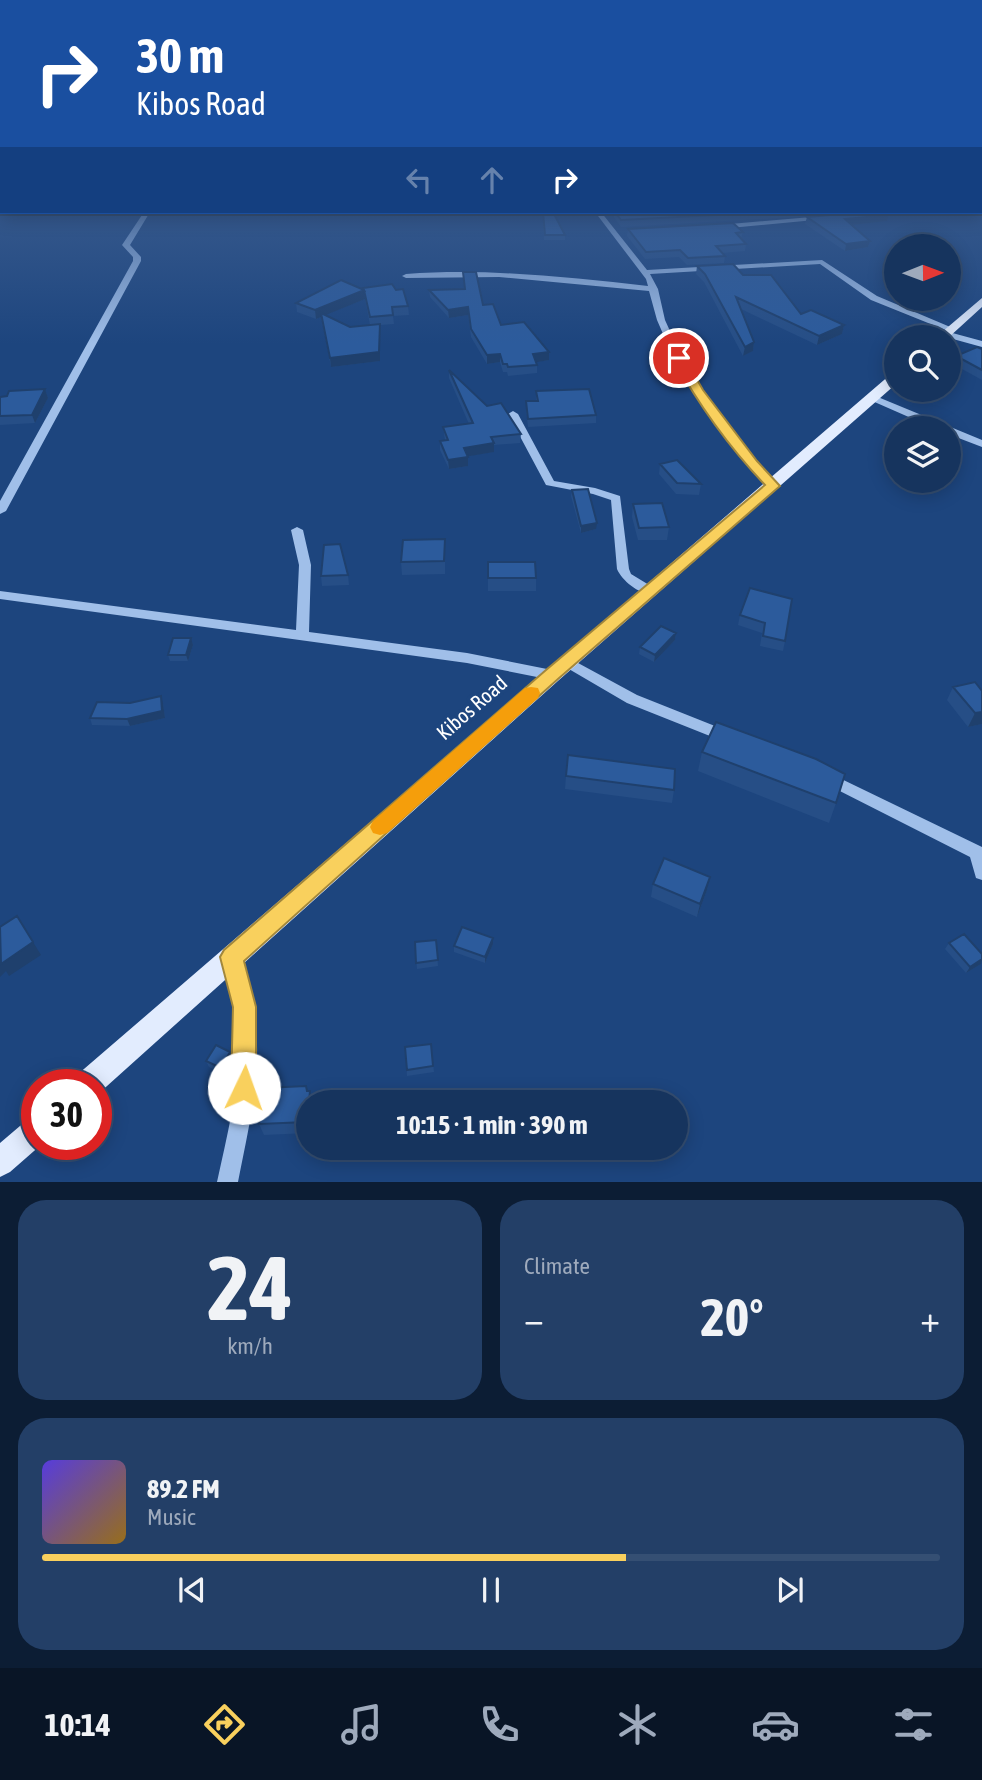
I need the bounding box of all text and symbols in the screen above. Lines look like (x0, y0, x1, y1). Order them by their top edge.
text: 30 m (136, 27, 224, 83)
icon: right (21, 28, 112, 119)
text: Kibos Road (136, 85, 266, 122)
icon: left (400, 161, 438, 199)
icon: ahead (473, 161, 511, 199)
icon: right (546, 161, 584, 199)
north arrow (884, 234, 961, 312)
map controls (884, 234, 961, 493)
button: search (884, 325, 961, 402)
pin (649, 328, 709, 388)
icon: arrive (660, 339, 698, 377)
button: layers (884, 416, 961, 493)
street label: Kibos Road (431, 670, 511, 744)
position arrow (207, 1051, 281, 1125)
speed limit sign: 30 (21, 1069, 112, 1160)
text: 10:15 · 1 min · 390 m (396, 1110, 588, 1140)
text: 24 (207, 1235, 293, 1339)
text: Climate (524, 1253, 590, 1279)
text: 20° (700, 1287, 764, 1347)
text: − (524, 1297, 544, 1340)
text: + (920, 1297, 940, 1340)
text: km/h (227, 1333, 273, 1359)
text: 89.2 FM (147, 1474, 220, 1504)
text: Music (147, 1504, 195, 1530)
icon: previous (173, 1571, 211, 1609)
icon: pause (472, 1571, 510, 1609)
icon: next (771, 1571, 809, 1609)
icon: directions (200, 1700, 249, 1749)
icon: music (337, 1700, 386, 1749)
icon: phone (475, 1700, 524, 1749)
icon: climate (613, 1700, 662, 1749)
icon: car (751, 1700, 800, 1749)
icon: filters (889, 1700, 938, 1749)
text: 10:14 (44, 1706, 111, 1743)

